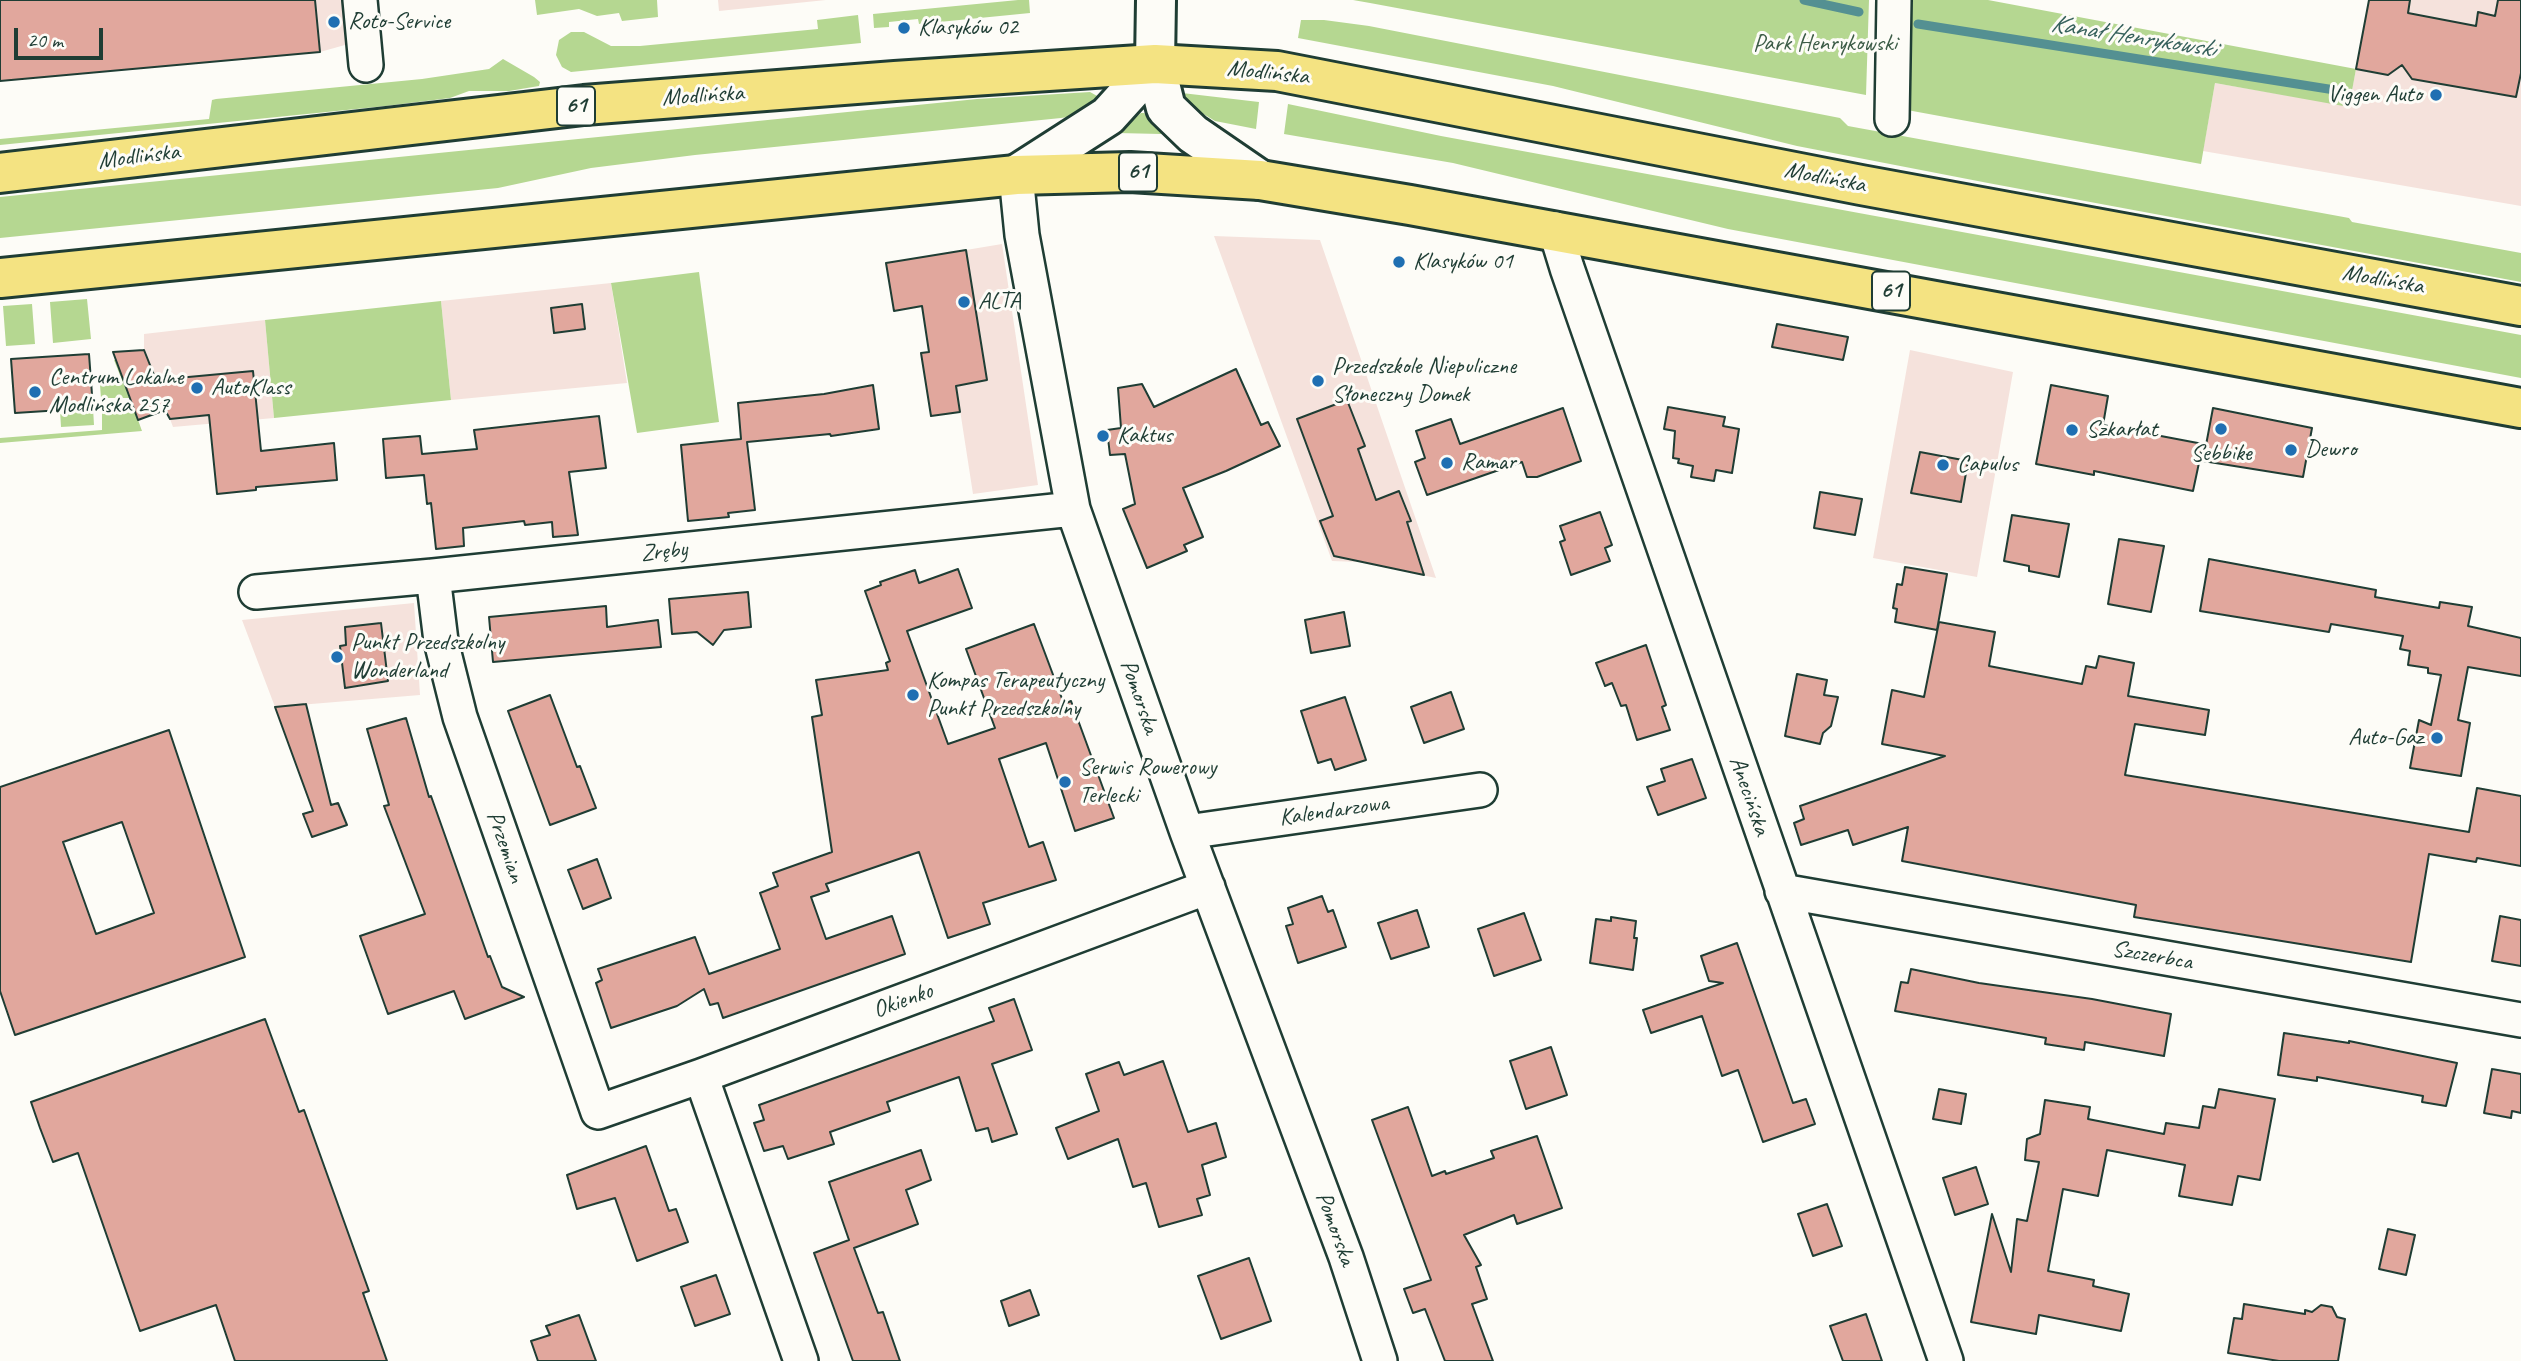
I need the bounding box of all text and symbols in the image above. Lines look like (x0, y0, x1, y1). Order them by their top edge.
place label: Roto-Service (348, 8, 450, 36)
water label: Kanał Henrykowski (2049, 9, 2217, 65)
scale bar (18, 14, 107, 58)
marker: Roto-Service (326, 14, 342, 30)
place label: Klasyków 02 (918, 14, 1018, 42)
marker: Klasyków 02 (896, 20, 912, 36)
text: 20 m (27, 27, 63, 53)
park label: Park Henrykowski (1753, 30, 1897, 58)
street label: Modlińska (1226, 54, 1310, 92)
street label: Modlińska (661, 79, 745, 113)
place label: Viggen Auto (2327, 81, 2422, 109)
road number: 61 (557, 86, 595, 125)
marker: Viggen Auto (2428, 87, 2444, 103)
street label: Modlińska (97, 138, 181, 176)
road number: 61 (1119, 153, 1157, 192)
street label: Modlińska (1782, 156, 1868, 200)
place label: Klasyków 01 (1413, 248, 1513, 276)
marker: Klasyków 01 (1391, 254, 1407, 270)
street label: Modlińska (2340, 259, 2426, 301)
road number: 61 (1872, 272, 1910, 310)
place label: ALTA (978, 288, 1021, 316)
marker: ALTA (956, 294, 972, 310)
place label: Przedszkole Niepuliczne Słoneczny Domek (1332, 353, 1516, 409)
place label: Centrum Lokalne Modlińska 257 (49, 364, 183, 420)
marker: Przedszkole Niepuliczne Słoneczny Domek (1310, 373, 1326, 389)
place label: AutoKlass (211, 374, 290, 402)
marker: AutoKlass (189, 380, 205, 396)
marker: Centrum Lokalne Modlińska 257 (27, 384, 43, 400)
place label: Szkarłat (2086, 416, 2157, 444)
marker: Sebbike (2213, 421, 2229, 437)
place label: Kaktus (1117, 422, 1172, 450)
marker: Szkarłat (2064, 422, 2080, 438)
marker: Kaktus (1095, 428, 1111, 444)
place label: Dewro (2305, 436, 2356, 464)
place label: Sebbike (2191, 440, 2251, 468)
marker: Dewro (2283, 442, 2299, 458)
place label: Ramar (1461, 449, 1516, 477)
place label: Capulus (1957, 451, 2018, 479)
marker: Ramar (1439, 455, 1455, 471)
marker: Capulus (1935, 457, 1951, 473)
street label: Zręby (639, 535, 689, 569)
place label: Punkt Przedszkolny Wonderland (351, 629, 504, 685)
marker: Punkt Przedszkolny Wonderland (329, 649, 345, 665)
street label: Pomorska (1113, 656, 1165, 738)
place label: Kompas Terapeutyczny Punkt Przedszkolny (927, 667, 1104, 723)
marker: Kompas Terapeutyczny Punkt Przedszkolny (905, 687, 921, 703)
place label: Auto-Gaz (2348, 724, 2423, 752)
marker: Auto-Gaz (2429, 730, 2445, 746)
street label: Anecińska (1722, 753, 1776, 839)
place label: Serwis Rowerowy Terlecki (1079, 754, 1216, 810)
marker: Serwis Rowerowy Terlecki (1057, 774, 1073, 790)
street label: Kalendarzowa (1277, 789, 1391, 833)
street label: Przemian (479, 807, 531, 887)
street label: Szczerbca (2110, 935, 2194, 977)
street label: Okienko (869, 977, 937, 1025)
street label: Pomorska (1308, 1188, 1362, 1270)

